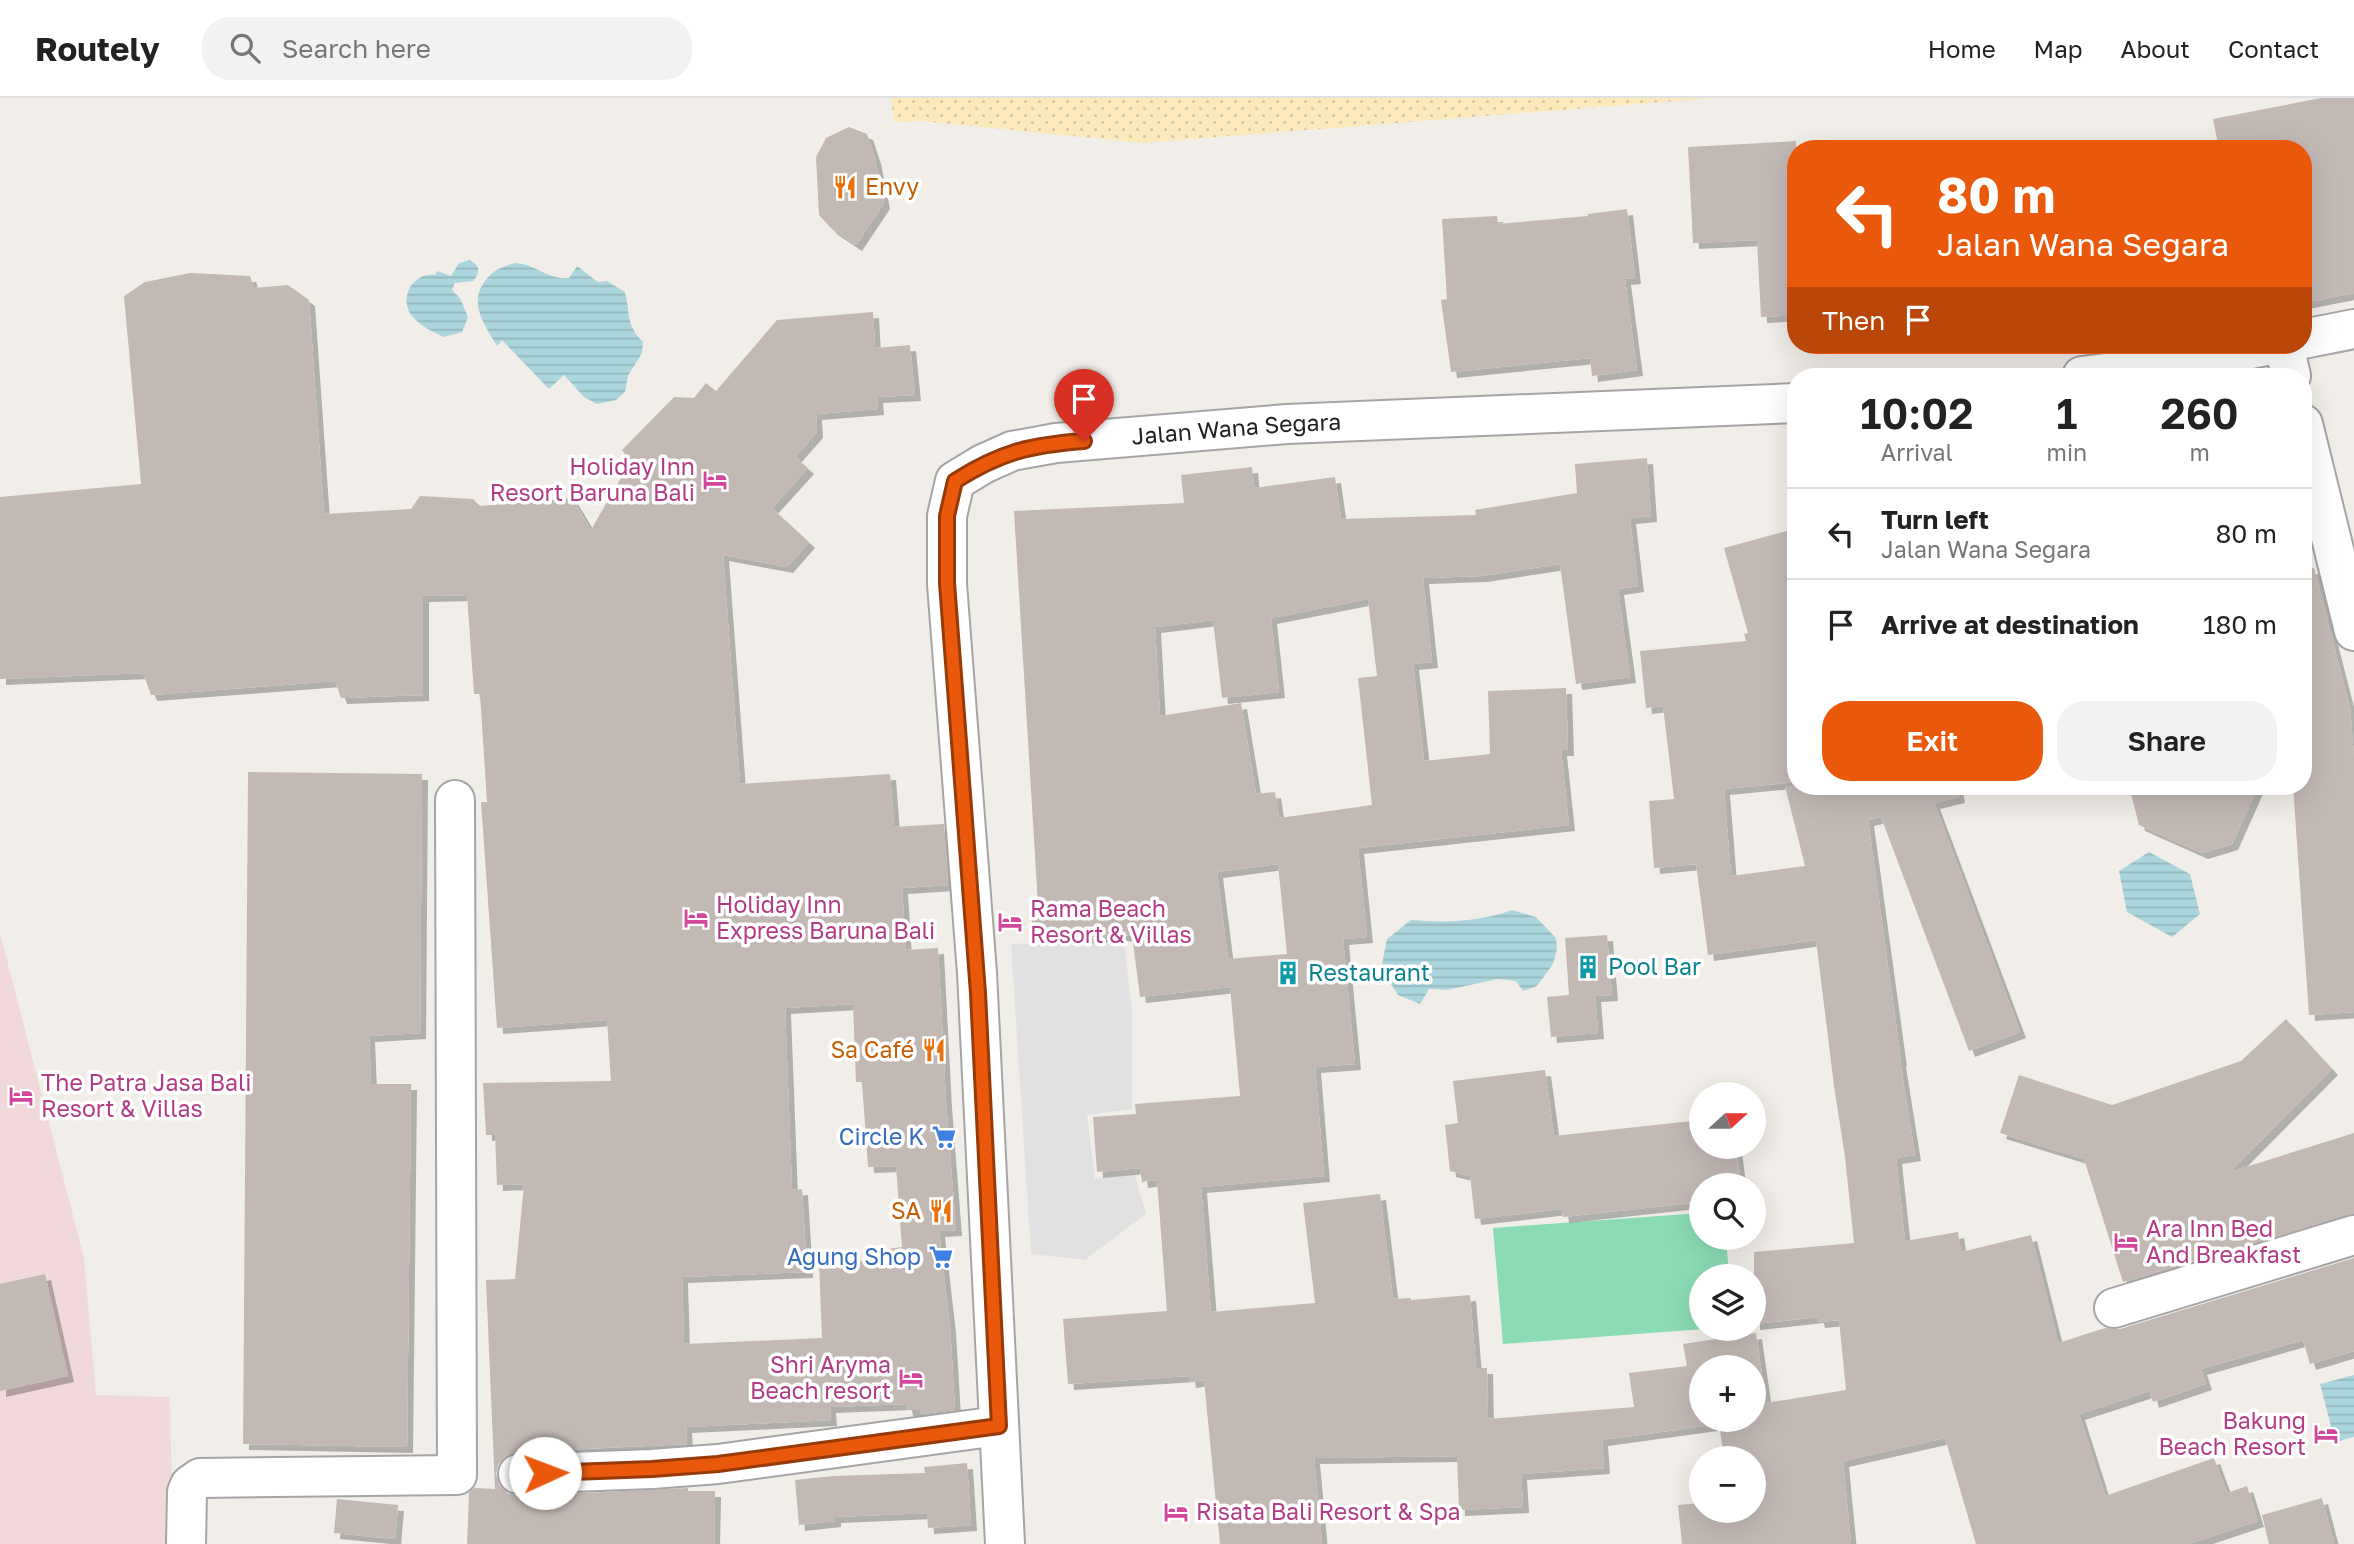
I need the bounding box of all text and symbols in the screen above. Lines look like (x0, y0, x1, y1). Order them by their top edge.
search box (202, 17, 692, 80)
text: Routely (35, 29, 160, 68)
icon: search (226, 29, 264, 67)
text: Search here (282, 33, 431, 64)
text: Home (1928, 34, 1996, 63)
text: Map (2034, 34, 2083, 63)
text: About (2121, 34, 2190, 63)
text: Contact (2228, 34, 2319, 63)
text: 80 m (1937, 165, 2055, 224)
icon: left (1822, 168, 1913, 259)
place label: Envy (865, 172, 919, 200)
restaurant icon: Envy (831, 173, 859, 201)
text: Jalan Wana Segara (1937, 225, 2229, 263)
icon: arrive (1899, 301, 1937, 339)
text: Then (1822, 305, 1885, 336)
pin (1054, 369, 1114, 441)
icon: arrive (1065, 380, 1103, 418)
text: 10:02 (1860, 388, 1973, 438)
text: 1 (2056, 388, 2077, 438)
text: 260 (2161, 388, 2239, 438)
street label: Jalan Wana Segara (1130, 407, 1342, 450)
text: Arrival (1881, 438, 1953, 466)
text: min (2047, 438, 2087, 466)
text: m (2189, 438, 2210, 466)
place label: Holiday Inn Resort Baruna Bali (490, 452, 695, 506)
hotel icon: Holiday Inn Resort Baruna Bali (701, 466, 729, 494)
text: Turn left (1881, 504, 1989, 535)
icon: left (1822, 515, 1860, 553)
text: 80 m (2216, 518, 2277, 549)
text: Jalan Wana Segara (1881, 535, 2091, 563)
icon: arrive (1822, 606, 1860, 644)
text: Arrive at destination (1881, 609, 2139, 640)
text: 180 m (2203, 609, 2277, 640)
button: Exit (1822, 701, 2043, 781)
button: Share (2057, 701, 2277, 781)
place label: Holiday Inn Express Baruna Bali (716, 890, 935, 944)
place label: Rama Beach Resort & Villas (1030, 894, 1192, 948)
hotel icon: Holiday Inn Express Baruna Bali (682, 904, 710, 932)
hotel icon: Rama Beach Resort & Villas (996, 908, 1024, 936)
place label: Pool Bar (1608, 952, 1701, 980)
building icon: Pool Bar (1574, 953, 1602, 981)
place label: Restaurant (1308, 958, 1430, 986)
building icon: Restaurant (1274, 959, 1302, 987)
place label: Sa Café (830, 1035, 914, 1063)
restaurant icon: Sa Café (920, 1036, 948, 1064)
place label: The Patra Jasa Bali Resort & Villas (41, 1068, 251, 1122)
hotel icon: The Patra Jasa Bali Resort & Villas (7, 1082, 35, 1110)
north arrow (1689, 1082, 1766, 1158)
map controls (1689, 1082, 1766, 1523)
place label: Circle K (839, 1122, 924, 1150)
supermarket icon: Circle K (930, 1123, 958, 1151)
button: search (1689, 1173, 1766, 1250)
place label: SA (891, 1196, 921, 1224)
restaurant icon: SA (927, 1197, 955, 1225)
place label: Ara Inn Bed And Breakfast (2146, 1214, 2301, 1268)
hotel icon: Ara Inn Bed And Breakfast (2112, 1228, 2140, 1256)
place label: Agung Shop (787, 1242, 921, 1270)
supermarket icon: Agung Shop (927, 1243, 955, 1271)
button: layers (1689, 1264, 1766, 1341)
place label: Shri Aryma Beach resort (750, 1350, 891, 1404)
button: + (1689, 1355, 1766, 1432)
hotel icon: Shri Aryma Beach resort (897, 1364, 925, 1392)
place label: Bakung Beach Resort (2158, 1406, 2306, 1460)
hotel icon: Bakung Beach Resort (2312, 1420, 2340, 1448)
position arrow (508, 1436, 582, 1510)
button: − (1689, 1446, 1766, 1523)
place label: Risata Bali Resort & Spa (1196, 1497, 1461, 1525)
hotel icon: Risata Bali Resort & Spa (1162, 1498, 1190, 1526)

